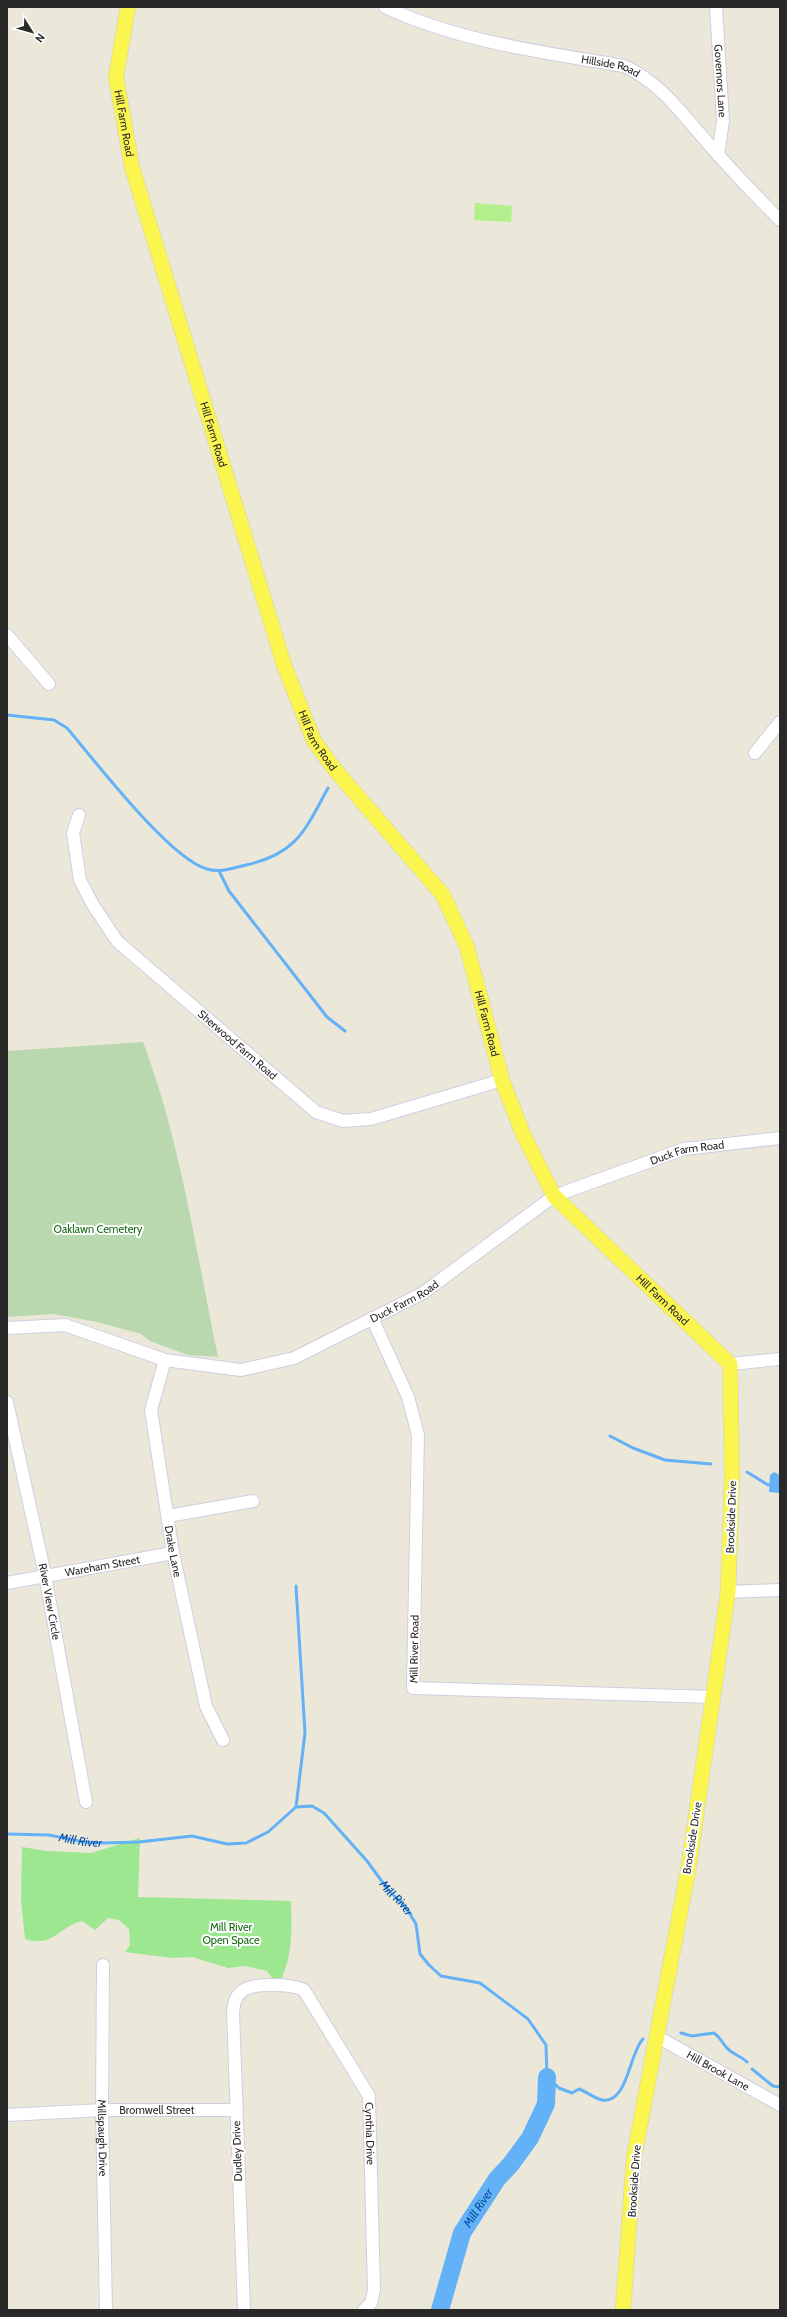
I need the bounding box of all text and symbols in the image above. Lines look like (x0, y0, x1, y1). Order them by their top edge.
north arrow (12, 12, 52, 52)
text: N (32, 31, 48, 45)
street label: Governors Lane (711, 44, 730, 118)
street label: Hillside Road (580, 52, 643, 80)
street label: Hill Farm Road (111, 89, 137, 158)
street label: Hill Farm Road (197, 400, 230, 469)
street label: Hill Farm Road (296, 708, 340, 773)
street label: Hill Farm Road (472, 989, 502, 1058)
street label: Sherwood Farm Road (195, 1007, 280, 1083)
street label: Duck Farm Road (648, 1137, 725, 1168)
park label: Oaklawn Cemetery (54, 1222, 143, 1236)
street label: Hill Farm Road (633, 1271, 692, 1328)
street label: Duck Farm Road (368, 1277, 441, 1326)
street label: Brookside Drive (723, 1480, 739, 1554)
street label: Drake Lane (162, 1525, 185, 1579)
street label: Wareham Street (64, 1552, 141, 1579)
street label: River View Circle (36, 1562, 64, 1641)
street label: Mill River Road (406, 1615, 422, 1683)
street label: Brookside Drive (679, 1801, 705, 1875)
water label: Mill River (57, 1829, 104, 1850)
water label: Mill River (376, 1876, 418, 1919)
park label: Mill River Open Space (202, 1920, 260, 1947)
street label: Hill Brook Lane (684, 2047, 752, 2094)
street label: Millspaugh Drive (95, 2100, 110, 2177)
street label: Cynthia Drive (362, 2102, 378, 2165)
street label: Bromwell Street (119, 2103, 195, 2117)
street label: Dudley Drive (229, 2120, 245, 2182)
street label: Brookside Drive (624, 2144, 644, 2218)
water label: Mill River (459, 2184, 497, 2231)

